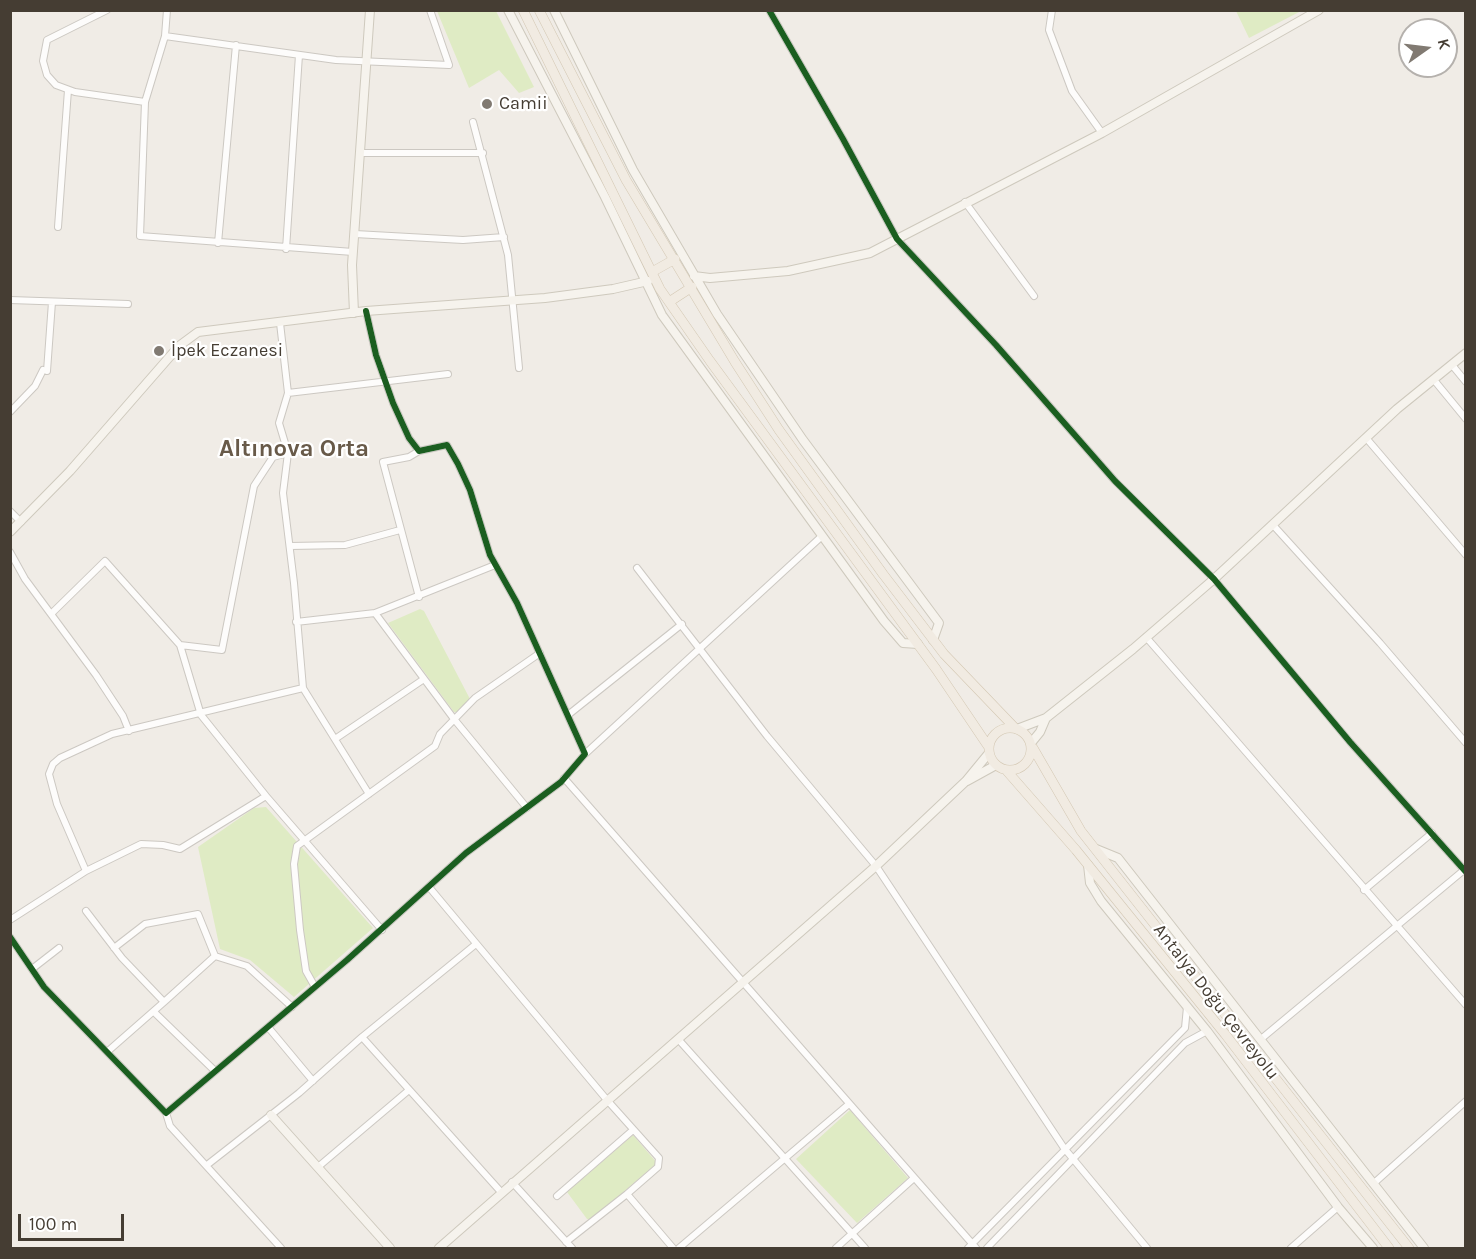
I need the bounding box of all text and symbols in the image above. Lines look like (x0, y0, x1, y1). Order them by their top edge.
north arrow (1398, 18, 1458, 78)
text: K (1434, 37, 1454, 51)
place label: Camii (499, 93, 548, 115)
marker: Camii (480, 97, 494, 111)
place label: İpek Eczanesi (171, 340, 283, 362)
marker: İpek Eczanesi (152, 344, 166, 358)
district label: Altınova Orta (219, 435, 369, 463)
street label: Antalya Doğu Çevreyolu (1148, 920, 1284, 1084)
scale bar (21, 1202, 128, 1240)
text: 100 m (29, 1213, 77, 1235)

